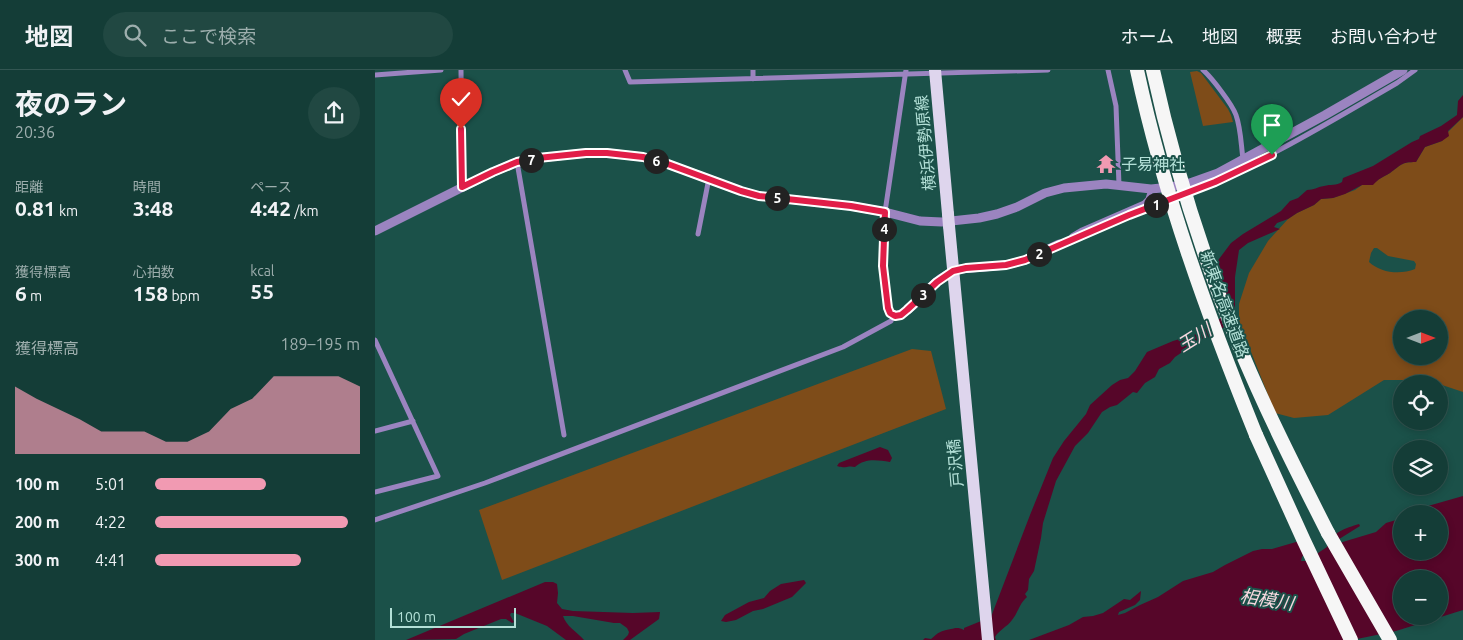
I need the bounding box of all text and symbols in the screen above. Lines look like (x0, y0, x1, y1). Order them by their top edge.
search box (103, 12, 453, 57)
icon: search (121, 21, 149, 49)
text: 地図 (25, 23, 73, 50)
text: ここで検索 (161, 25, 256, 47)
text: ホーム (1121, 26, 1174, 46)
text: 地図 (1202, 26, 1238, 46)
text: 概要 (1266, 26, 1302, 46)
text: お問い合わせ (1330, 26, 1438, 46)
pin (440, 78, 482, 129)
icon: check (447, 85, 475, 113)
button: share (308, 87, 360, 139)
text: 夜のラン (15, 88, 127, 119)
street label: 横浜伊勢原線 (912, 94, 938, 192)
pin (1251, 104, 1293, 155)
icon: arrive (1258, 111, 1286, 139)
text: 20:36 (15, 123, 55, 141)
pin: 7 (519, 148, 543, 172)
pin: 6 (643, 148, 669, 174)
text: 7 (528, 152, 535, 168)
text: 6 (653, 153, 660, 169)
temple icon: 子易神社 (1095, 153, 1117, 175)
place label: 子易神社 (1121, 155, 1185, 173)
text: 距離 (15, 179, 43, 195)
text: 時間 (133, 179, 161, 195)
text: ペース (250, 179, 292, 195)
pin: 5 (765, 186, 789, 210)
text: 5 (774, 190, 781, 206)
pin: 1 (1143, 192, 1169, 218)
text: 0.81 (15, 196, 56, 220)
text: 3:48 (133, 196, 173, 220)
text: 4:42 (250, 196, 291, 220)
text: 1 (1153, 197, 1160, 213)
text: km (56, 203, 78, 219)
text: /km (291, 203, 319, 219)
pin: 4 (871, 216, 897, 242)
text: 4 (881, 221, 888, 237)
pin: 2 (1027, 242, 1051, 266)
text: 2 (1036, 246, 1043, 262)
street label: 新東名高速道路 (1197, 248, 1253, 360)
text: kcal (250, 263, 275, 279)
text: 獲得標高 (15, 264, 71, 280)
text: 心拍数 (133, 264, 175, 280)
text: 55 (250, 279, 274, 303)
text: 6 (15, 281, 27, 305)
text: 158 (133, 281, 168, 305)
pin: 3 (911, 282, 935, 308)
text: 3 (920, 287, 927, 303)
text: m (27, 288, 42, 304)
text: bpm (168, 288, 200, 304)
north arrow (1393, 310, 1447, 365)
map controls (1393, 310, 1448, 625)
water label: 玉川 (1173, 318, 1216, 355)
text: 189–195 m (280, 335, 360, 353)
text: 獲得標高 (15, 339, 79, 357)
button: locate (1393, 375, 1448, 430)
street label: 戸沢橋 (944, 438, 966, 488)
button: layers (1393, 440, 1448, 495)
text: 100 m (15, 475, 60, 493)
text: 5:01 (95, 475, 126, 493)
button: + (1393, 505, 1448, 560)
text: 200 m (15, 513, 60, 531)
text: 4:22 (95, 513, 126, 531)
text: 300 m (15, 551, 60, 569)
text: 4:41 (95, 551, 126, 569)
button: − (1393, 570, 1448, 625)
water label: 相模川 (1239, 585, 1297, 613)
scale bar (390, 605, 516, 628)
text: 100 m (397, 609, 436, 625)

